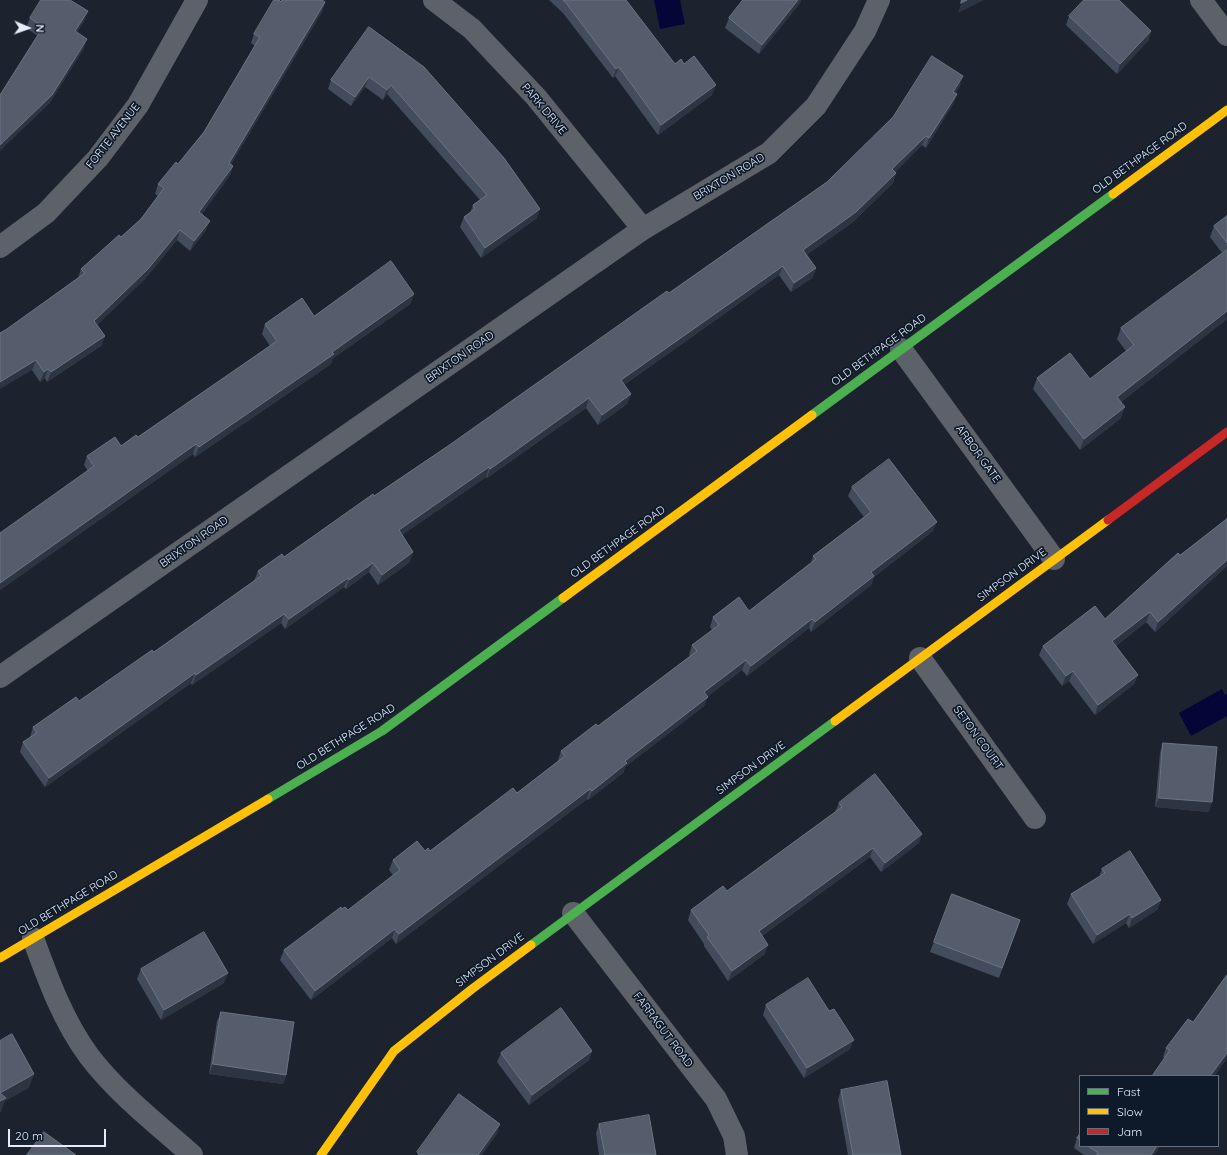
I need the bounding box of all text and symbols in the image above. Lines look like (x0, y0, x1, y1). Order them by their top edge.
north arrow (8, 8, 48, 48)
text: N (33, 24, 47, 33)
street label: PARK DRIVE (519, 81, 569, 137)
street label: FORTE AVENUE (83, 101, 143, 171)
street label: OLD BETHPAGE ROAD (1090, 119, 1190, 197)
street label: BRIXTON ROAD (691, 151, 767, 203)
street label: OLD BETHPAGE ROAD (829, 311, 929, 389)
street label: BRIXTON ROAD (423, 329, 497, 385)
street label: ARBOR GATE (953, 423, 1003, 485)
street label: OLD BETHPAGE ROAD (568, 503, 668, 581)
street label: BRIXTON ROAD (157, 514, 231, 570)
street label: SIMPSON DRIVE (975, 546, 1049, 604)
street label: OLD BETHPAGE ROAD (294, 701, 398, 773)
street label: SETON COURT (950, 704, 1006, 772)
street label: SIMPSON DRIVE (714, 739, 788, 797)
street label: OLD BETHPAGE ROAD (16, 868, 120, 938)
street label: SIMPSON DRIVE (453, 930, 527, 990)
street label: FARRAGUT ROAD (630, 990, 696, 1070)
legend (1079, 1075, 1219, 1147)
text: Fast (1117, 1084, 1141, 1099)
text: Slow (1117, 1104, 1143, 1119)
scale bar (10, 1121, 108, 1147)
text: Jam (1117, 1124, 1142, 1139)
text: 20 m (15, 1128, 43, 1143)

